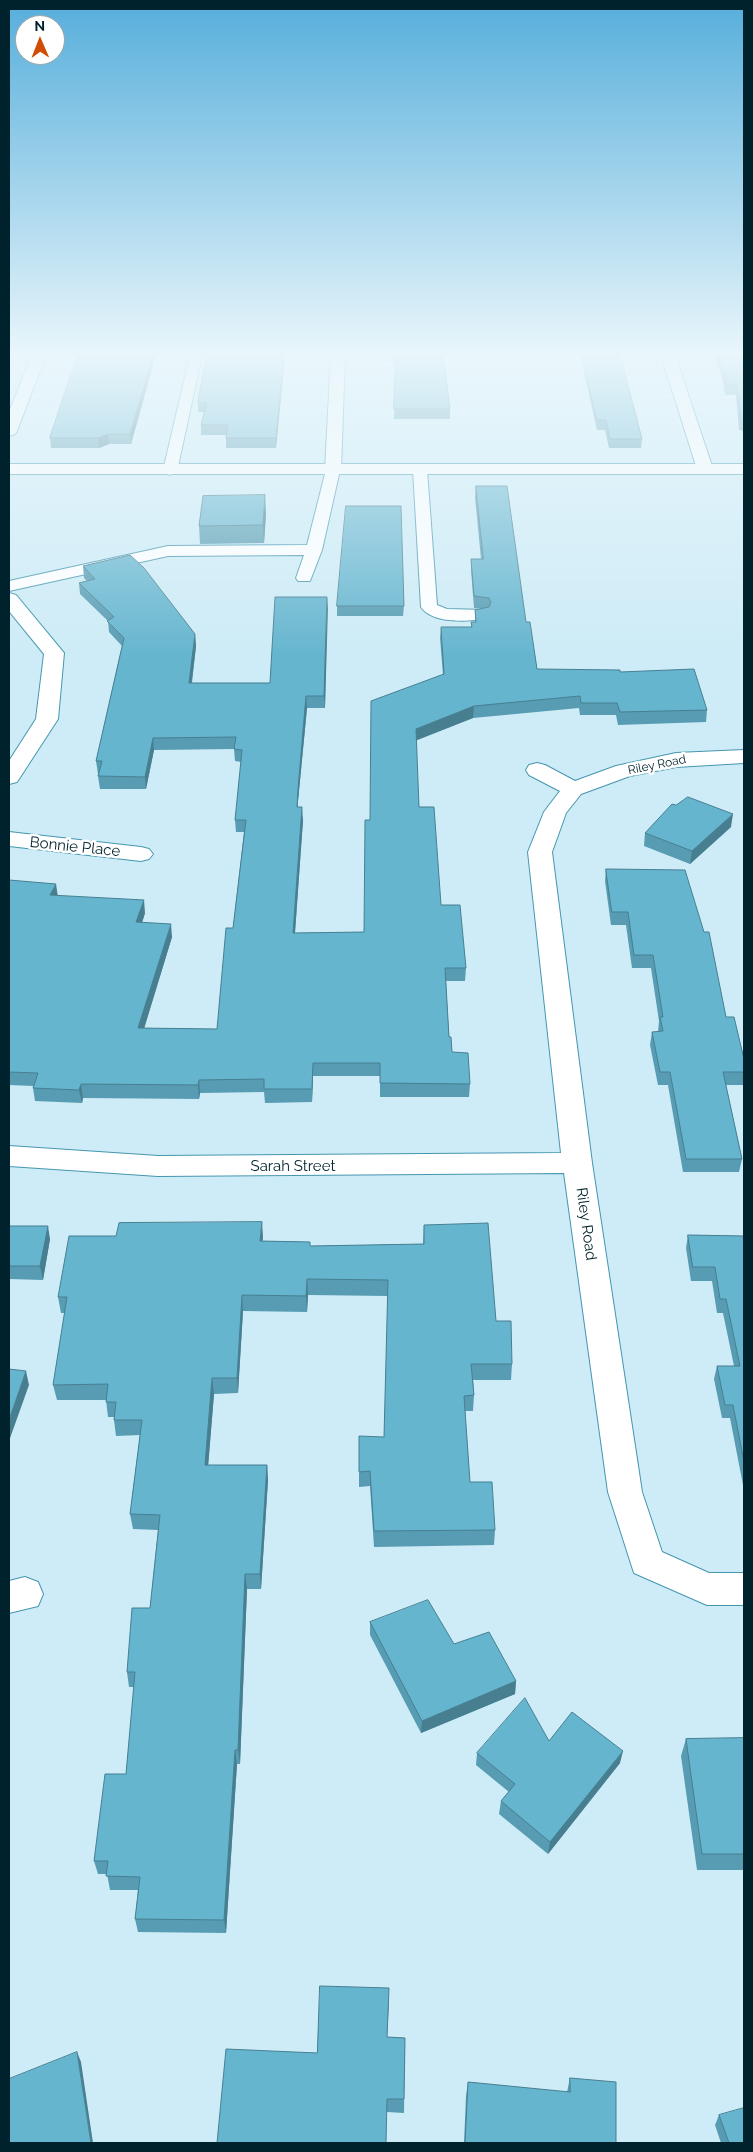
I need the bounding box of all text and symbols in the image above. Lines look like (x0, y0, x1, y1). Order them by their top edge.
north arrow (15, 15, 65, 65)
text: N (34, 18, 45, 34)
street label: Riley Road (627, 752, 687, 778)
street label: Bonnie Place (29, 833, 121, 861)
street label: Sarah Street (251, 1157, 335, 1175)
street label: Riley Road (572, 1186, 600, 1262)

